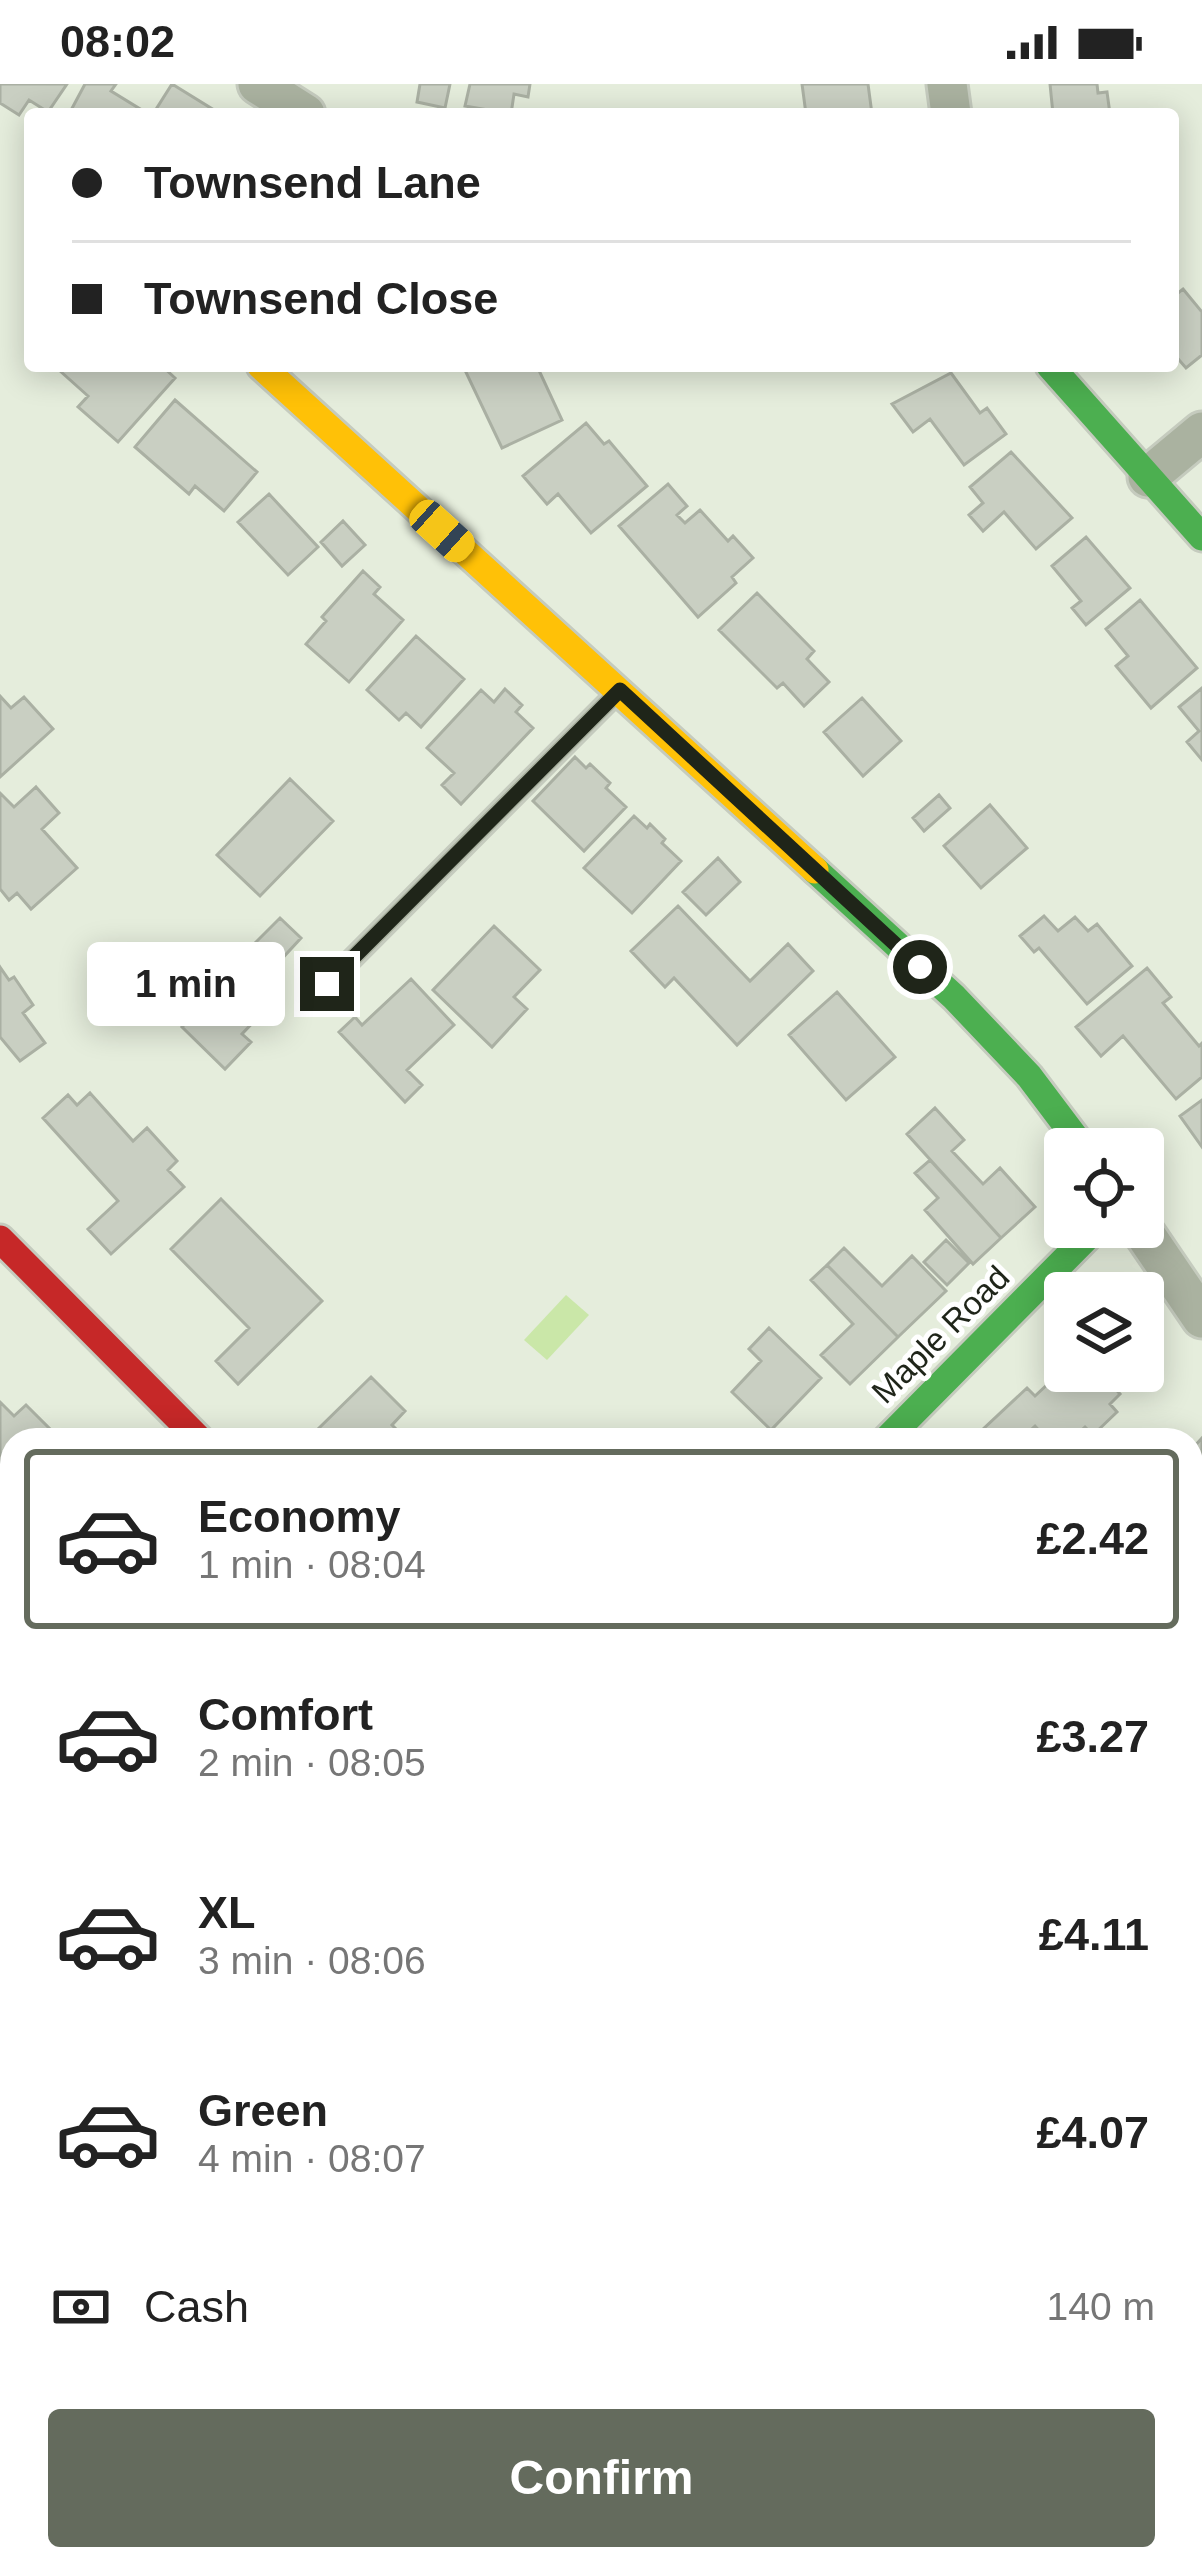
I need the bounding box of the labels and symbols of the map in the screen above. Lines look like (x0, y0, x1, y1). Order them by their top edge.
car (403, 494, 481, 568)
route start (893, 940, 947, 994)
callout: 1 min (87, 942, 285, 1026)
route end (300, 957, 354, 1011)
street label: Maple Road (864, 1258, 1016, 1410)

